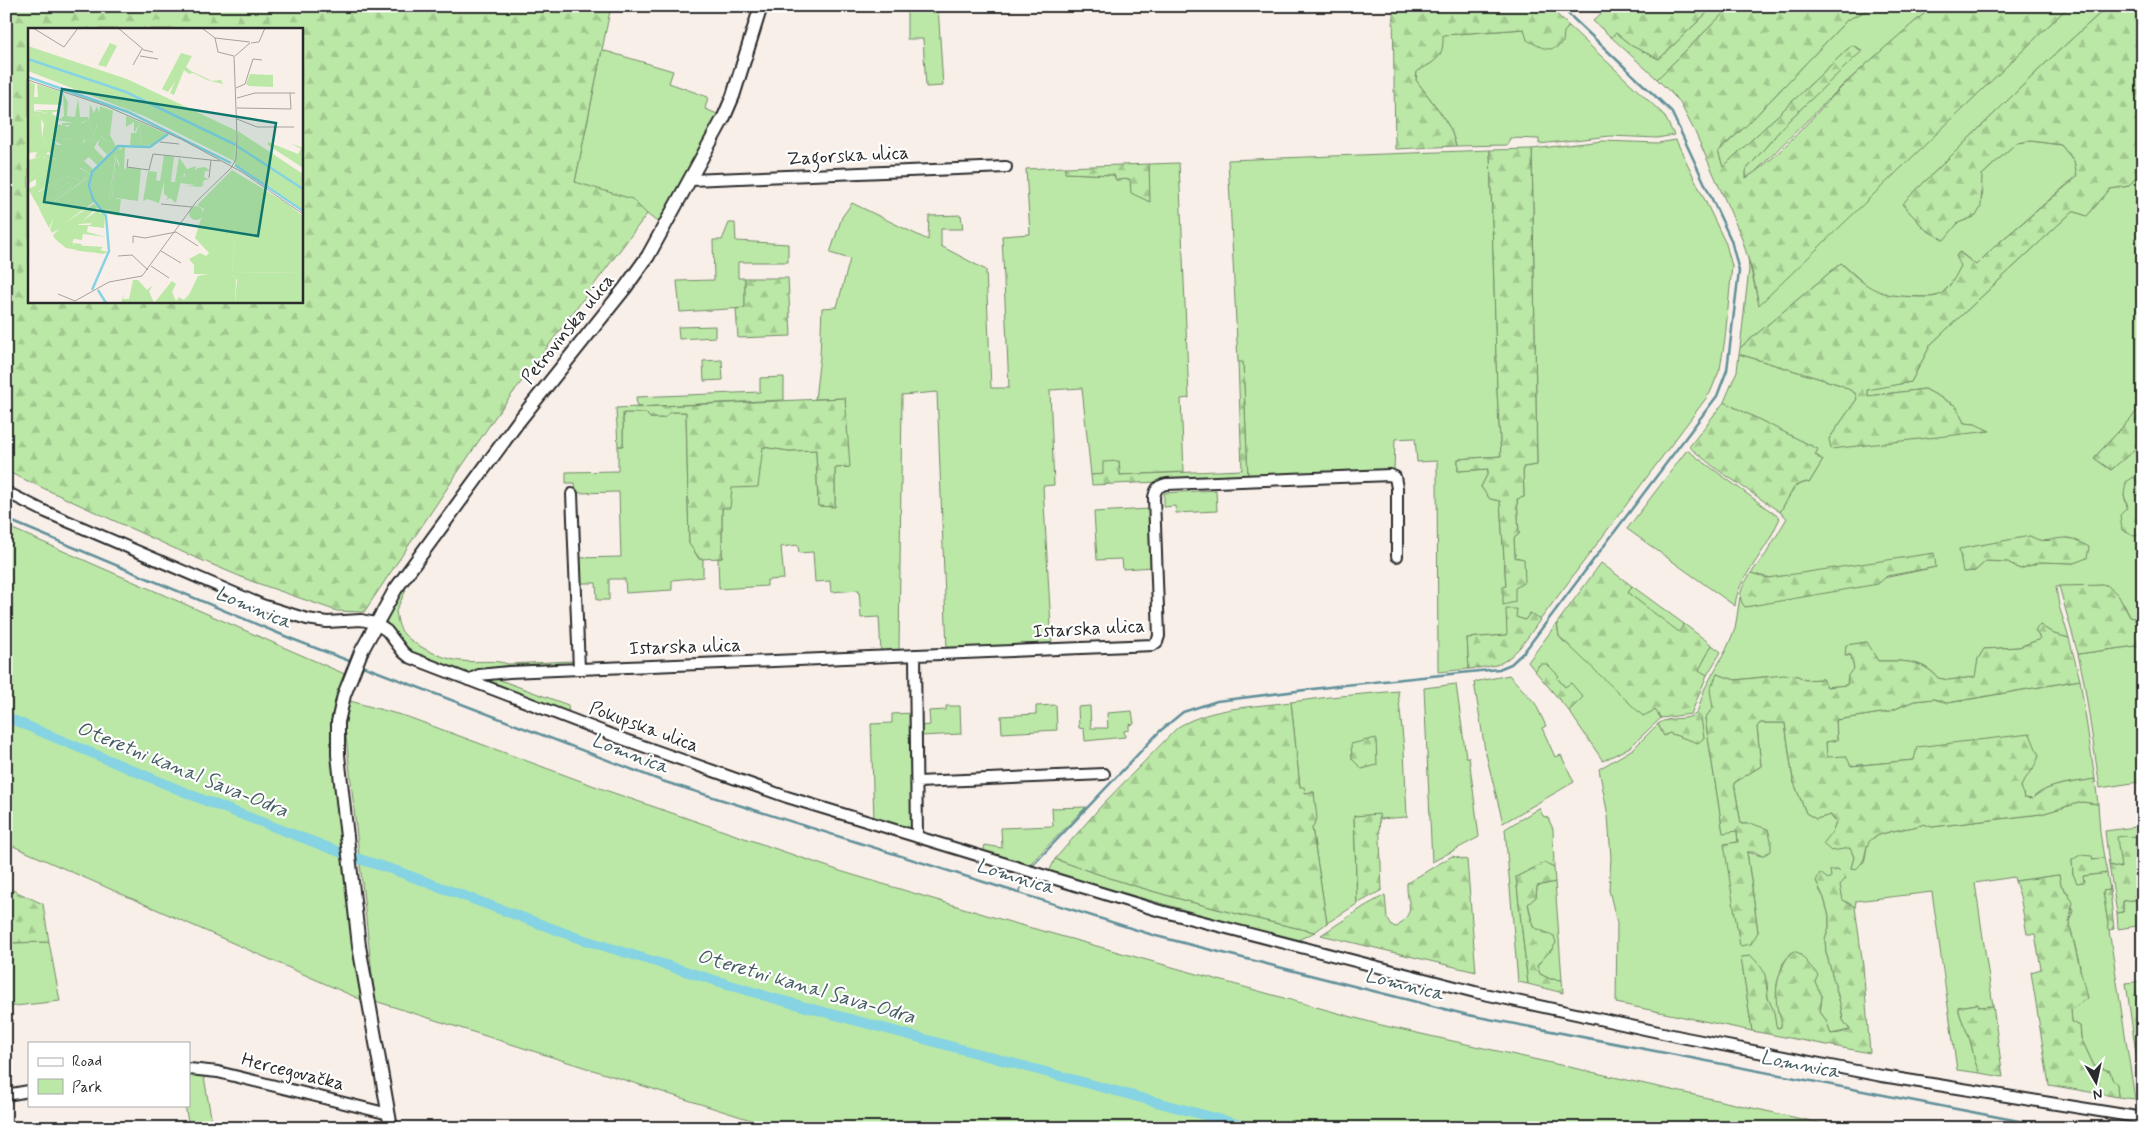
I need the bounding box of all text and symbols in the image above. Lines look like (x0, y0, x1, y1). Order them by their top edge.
inset map (28, 28, 302, 302)
street label: Zagorska ulica (786, 140, 910, 175)
street label: Petrovinska ulica (516, 269, 620, 389)
water label: Lomnica (211, 580, 296, 636)
street label: Istarska ulica (1032, 614, 1146, 644)
street label: Istarska ulica (629, 633, 741, 661)
street label: Pokupska ulica (586, 696, 702, 758)
water label: Oteretni kanal Sava-Odra (72, 715, 292, 825)
water label: Lomnica (588, 727, 673, 781)
water label: Lomnica (973, 852, 1058, 902)
water label: Oteretni kanal Sava-Odra (694, 943, 918, 1031)
water label: Lomnica (1362, 962, 1447, 1008)
legend (28, 1042, 190, 1106)
water label: Lomnica (1758, 1044, 1843, 1086)
street label: Hercegovačka (239, 1047, 347, 1098)
text: Road (72, 1052, 102, 1072)
north arrow (2072, 1056, 2122, 1106)
text: Park (72, 1078, 102, 1098)
text: N (2092, 1084, 2104, 1103)

